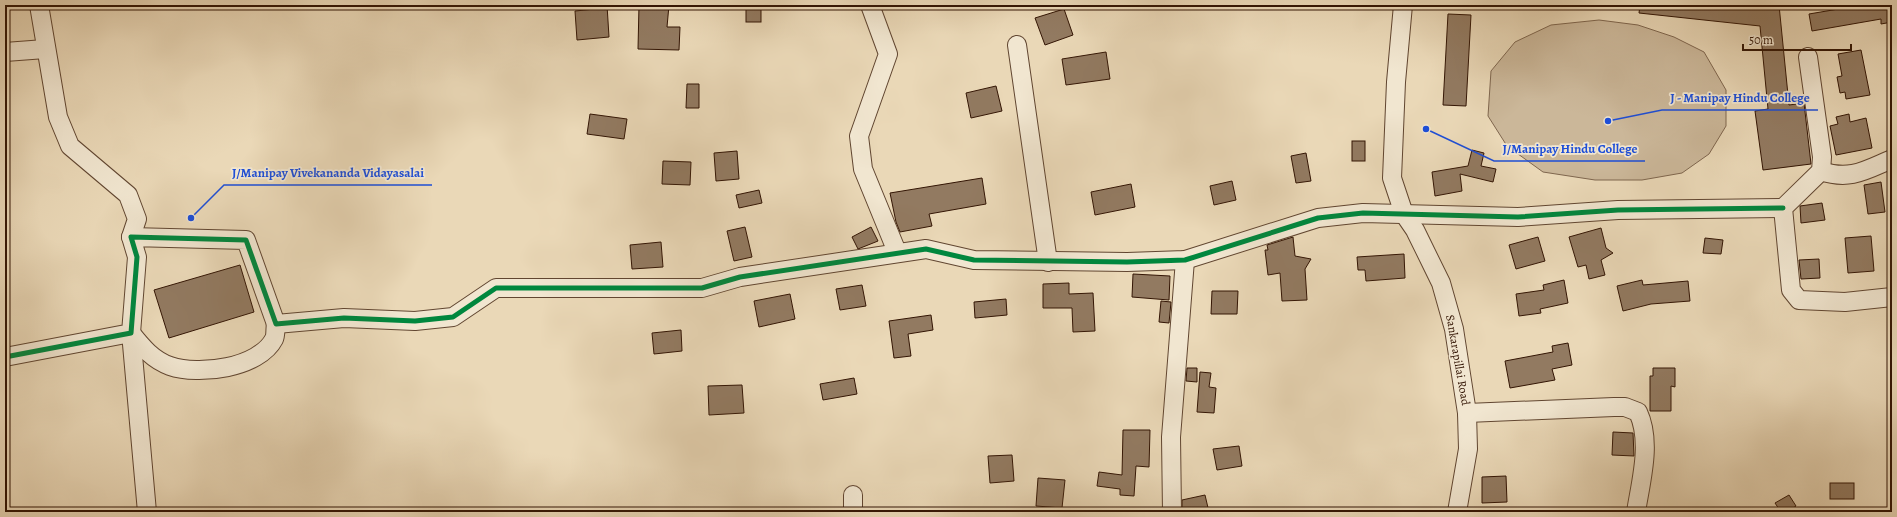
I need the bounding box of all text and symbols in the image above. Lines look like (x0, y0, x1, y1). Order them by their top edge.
scale bar (1743, 26, 1851, 52)
text: 50 m (1749, 32, 1773, 48)
callout: J - Manipay Hindu College (1662, 85, 1818, 110)
text: J - Manipay Hindu College (1670, 89, 1810, 106)
callout: J/Manipay Hindu College (1494, 136, 1645, 161)
text: J/Manipay Hindu College (1502, 140, 1638, 157)
callout: J/Manipay Vivekananda Vidayasalai (224, 160, 432, 185)
text: J/Manipay Vivekananda Vidayasalai (232, 164, 424, 181)
street label: Sankarapillai Road (1442, 314, 1474, 407)

